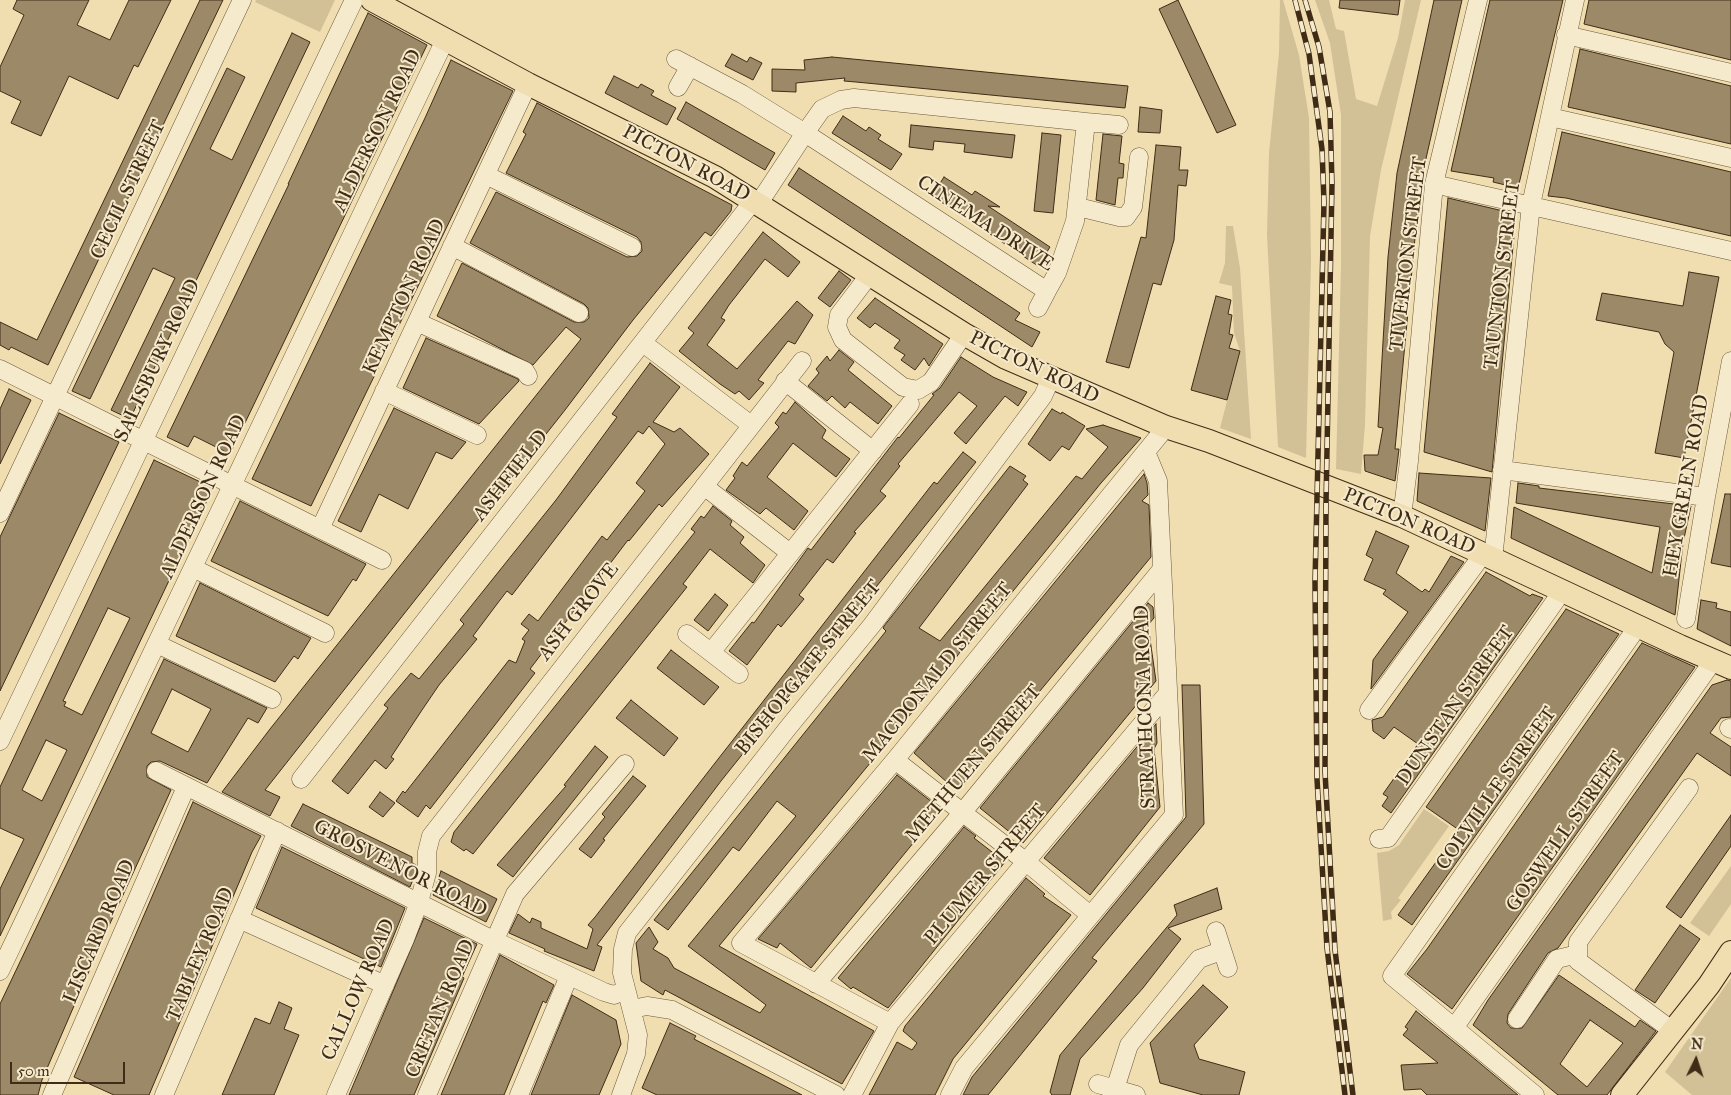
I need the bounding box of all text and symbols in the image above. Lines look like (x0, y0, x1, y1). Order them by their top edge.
street label: ALDERSON ROAD (328, 46, 428, 216)
street label: CECIL STREET (86, 117, 172, 263)
street label: PICTON ROAD (618, 120, 754, 208)
street label: TIVERTON STREET (1385, 155, 1433, 353)
street label: CINEMA DRIVE (912, 171, 1058, 277)
street label: TAUNTON STREET (1479, 179, 1527, 371)
street label: KEMPTON ROAD (358, 215, 452, 379)
street label: SALISBURY ROAD (110, 276, 206, 446)
street label: PICTON ROAD (965, 326, 1103, 410)
street label: HEY GREEN ROAD (1659, 393, 1715, 579)
street label: ALDERSON ROAD (156, 411, 252, 583)
street label: ASHFIELD (468, 426, 554, 526)
street label: PICTON ROAD (1339, 483, 1479, 561)
street label: ASH GROVE (533, 558, 625, 666)
street label: BISHOPGATE STREET (731, 576, 887, 760)
street label: MACDONALD STREET (858, 578, 1018, 768)
street label: STRATHCONA ROAD (1130, 605, 1162, 809)
street label: DUNSTAN STREET (1392, 622, 1520, 790)
street label: METHUEN STREET (901, 680, 1047, 848)
street label: COLVILLE STREET (1432, 703, 1562, 875)
street label: GOSWELL STREET (1502, 747, 1630, 917)
street label: PLUMER STREET (920, 800, 1052, 950)
street label: GROSVENOR ROAD (309, 815, 491, 923)
street label: LISCARD ROAD (59, 856, 141, 1008)
street label: TABLEY ROAD (162, 884, 240, 1026)
street label: CALLOW ROAD (317, 915, 401, 1065)
street label: CRETAN ROAD (401, 936, 481, 1082)
north arrow (1671, 1035, 1721, 1085)
text: N (1691, 1036, 1704, 1053)
scale bar (12, 1052, 128, 1084)
text: 50 m (18, 1062, 50, 1080)

